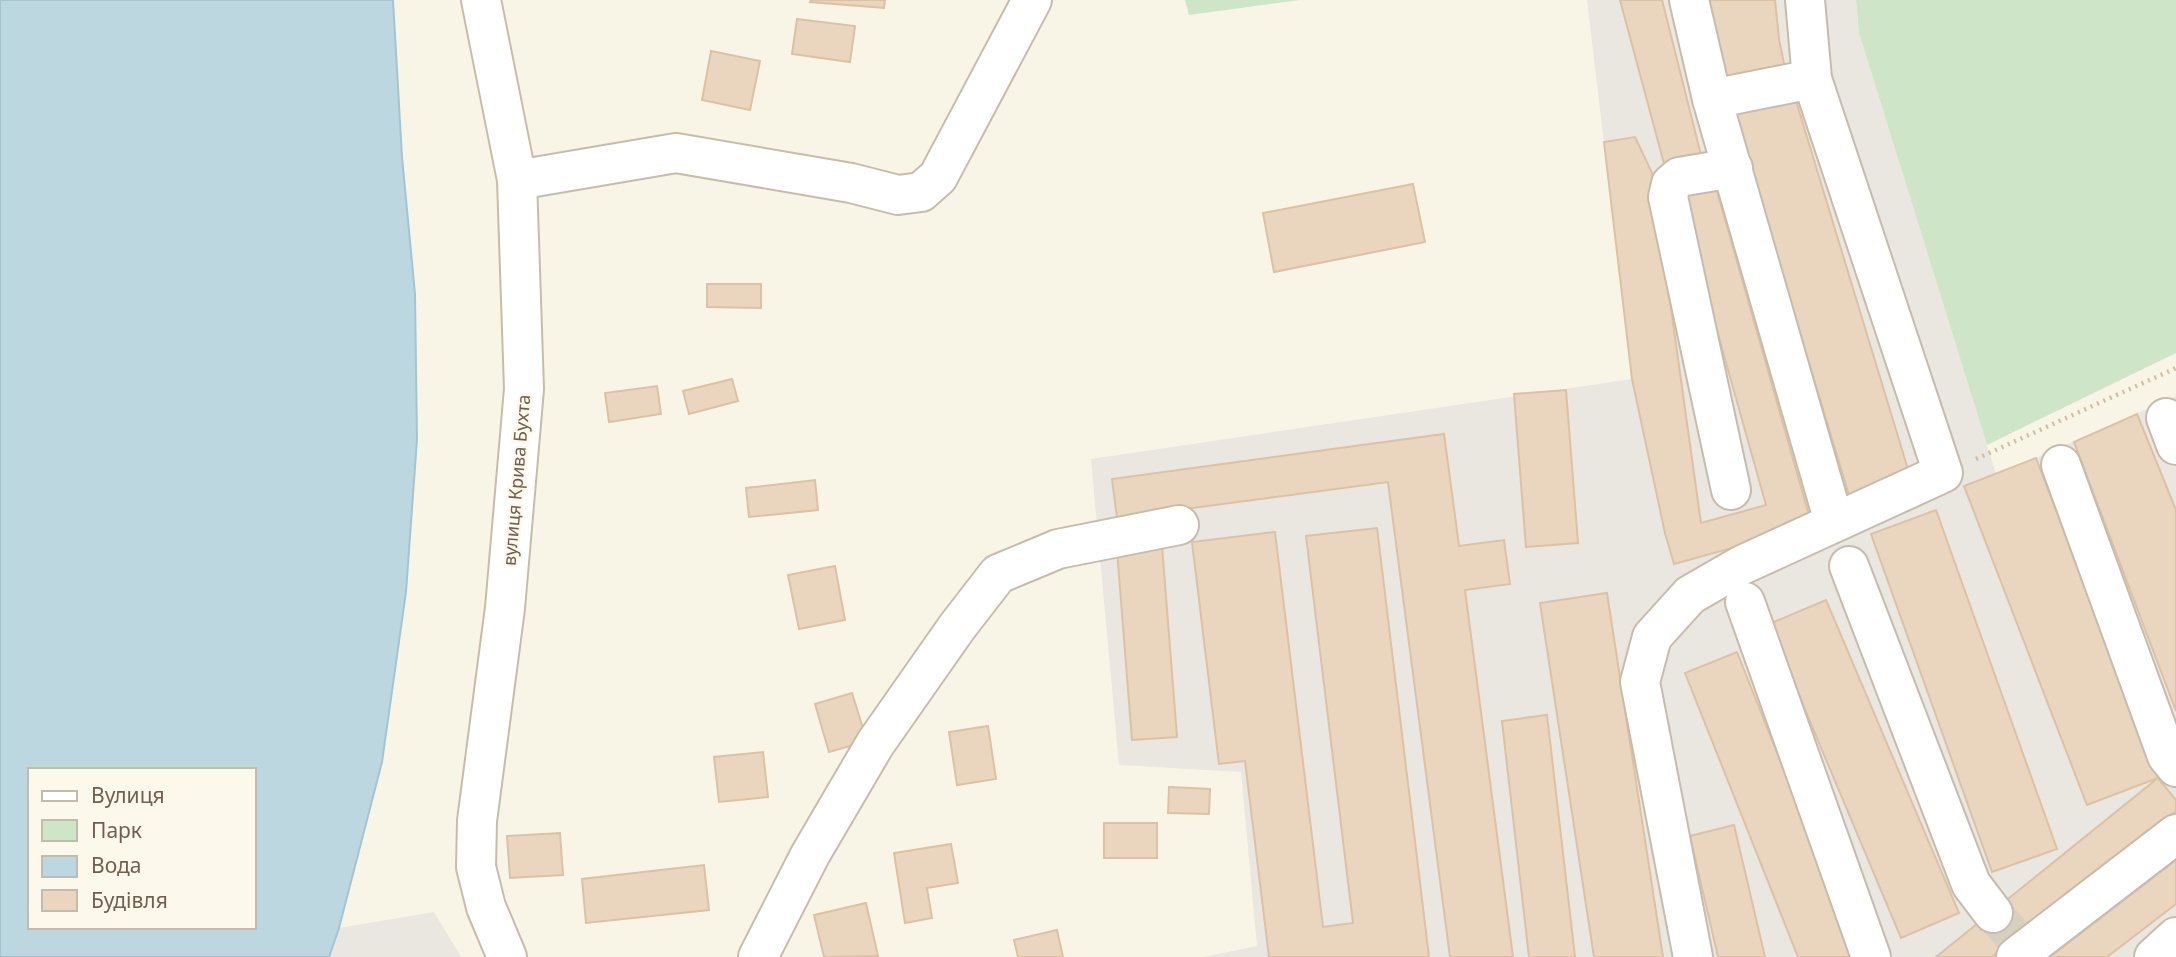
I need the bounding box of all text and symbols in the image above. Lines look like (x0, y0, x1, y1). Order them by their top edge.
street label: вулиця Крива Бухта (497, 393, 535, 567)
legend (28, 768, 256, 929)
text: Вулиця (91, 781, 165, 809)
text: Парк (91, 816, 142, 844)
text: Вода (91, 851, 141, 879)
text: Будівля (91, 886, 168, 914)

